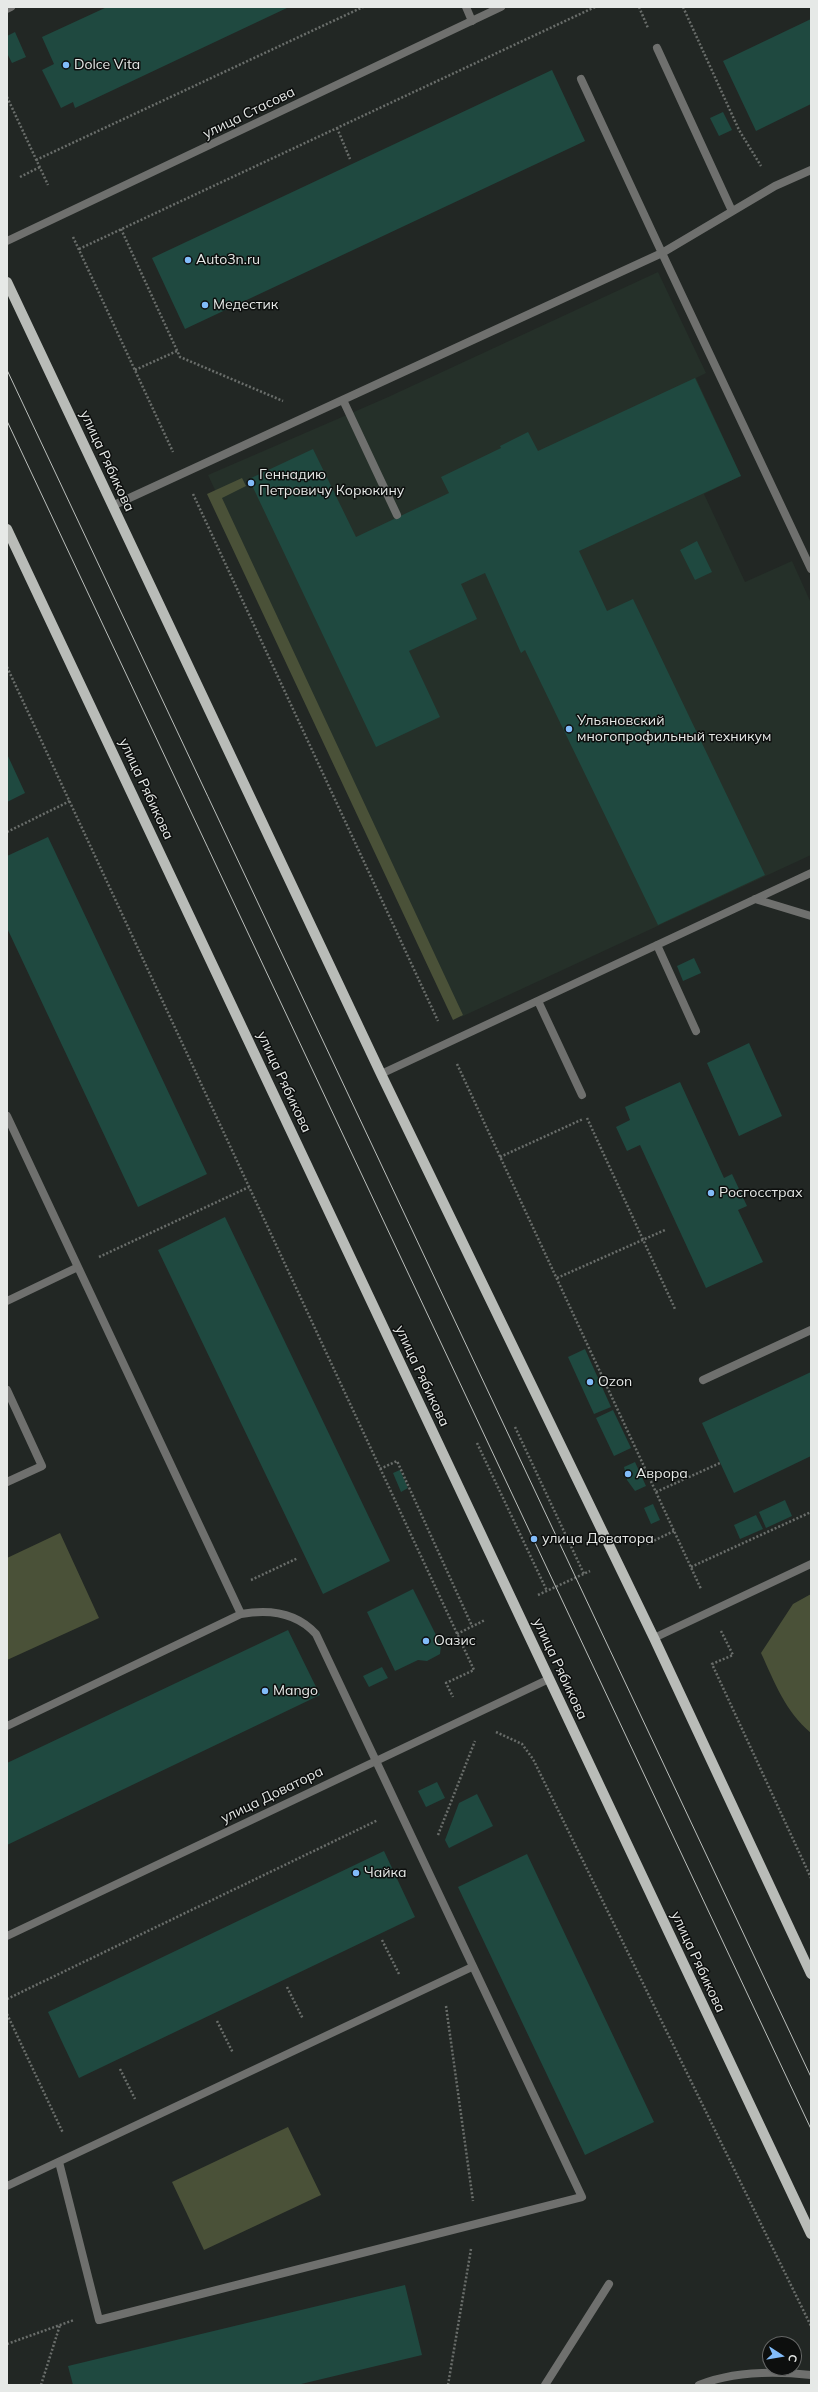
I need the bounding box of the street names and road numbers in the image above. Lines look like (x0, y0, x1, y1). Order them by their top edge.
street label: улица Стасова (200, 83, 298, 143)
street label: улица Рябикова (76, 408, 138, 514)
street label: улица Рябикова (115, 736, 177, 842)
street label: улица Рябикова (253, 1029, 315, 1135)
street label: улица Рябикова (391, 1323, 453, 1429)
street label: улица Рябикова (529, 1616, 591, 1722)
street label: улица Доватора (218, 1763, 326, 1827)
street label: улица Рябикова (667, 1909, 729, 2015)

